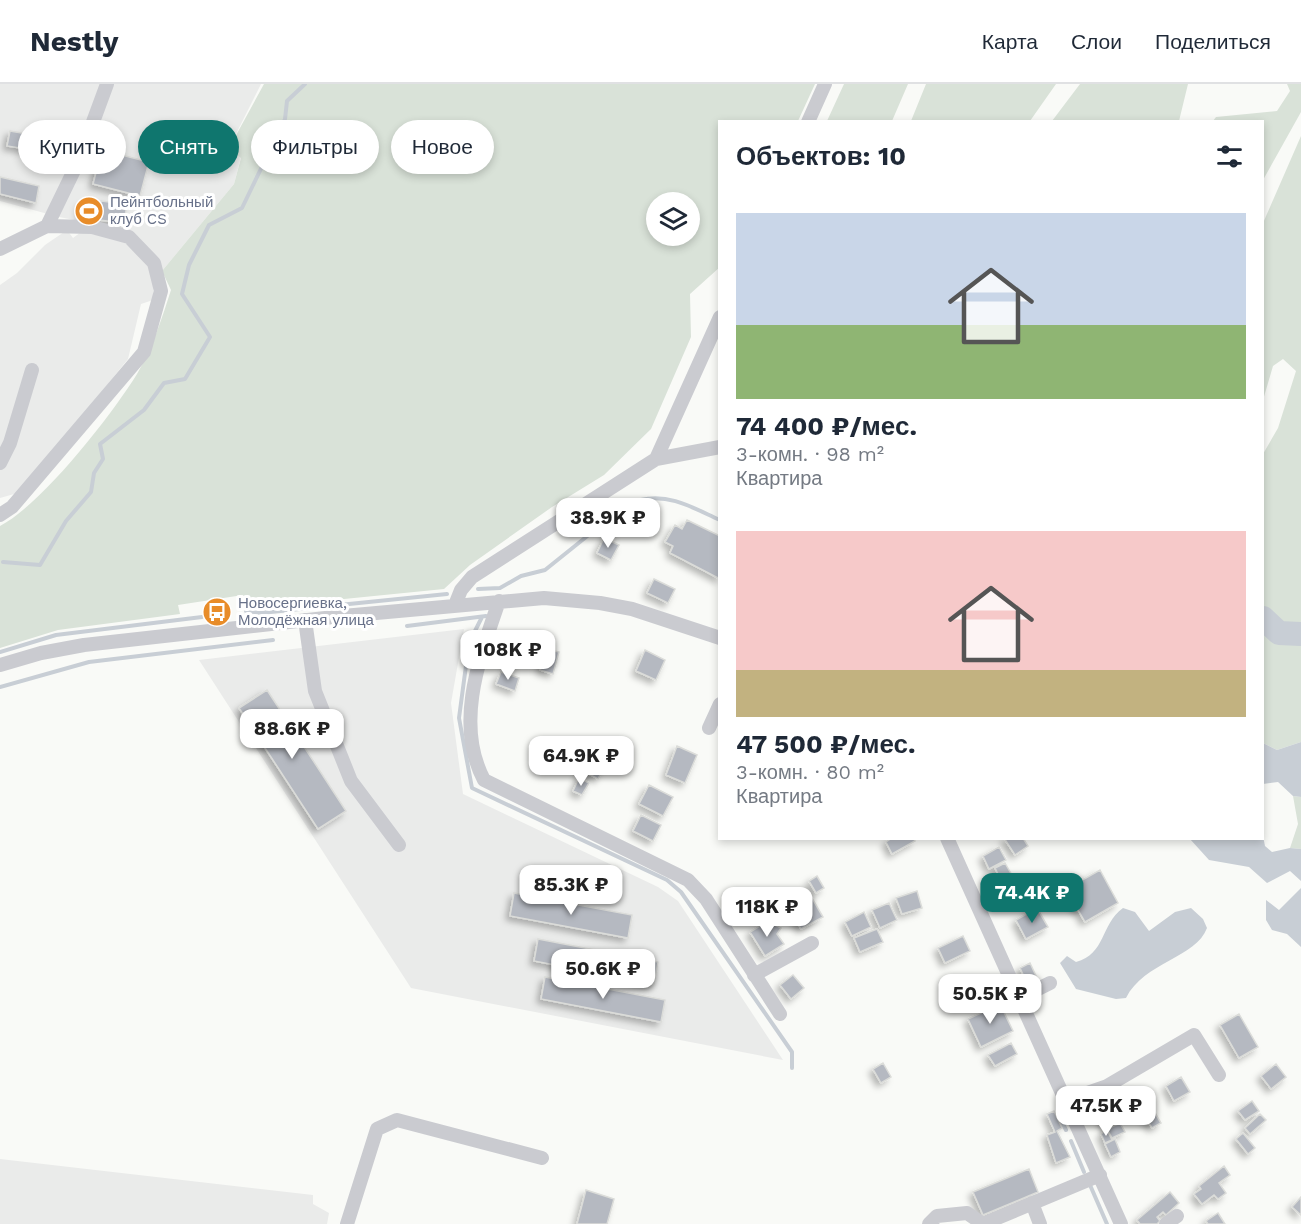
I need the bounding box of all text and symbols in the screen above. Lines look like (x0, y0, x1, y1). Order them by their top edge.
text: Nestly (30, 25, 119, 58)
text: Карта (982, 29, 1038, 54)
text: Слои (1071, 29, 1122, 54)
text: Поделиться (1155, 29, 1271, 54)
chip: Купить (18, 120, 126, 174)
chip: Снять (138, 120, 239, 174)
chip: Фильтры (251, 120, 379, 174)
chip: Новое (391, 120, 494, 174)
icon: filters (1213, 140, 1246, 173)
text: Объектов: 10 (736, 141, 906, 171)
map controls (646, 192, 700, 246)
button: layers (646, 192, 700, 246)
place label: Пейнтбольный клуб CS (110, 193, 213, 228)
sports icon: Пейнтбольный клуб CS (73, 195, 105, 227)
icon: home (937, 252, 1045, 360)
text: 74 400 ₽/мес. (736, 411, 917, 441)
text: 3-комн. · 98 m² (736, 442, 884, 466)
text: Квартира (736, 466, 822, 490)
pin: 38.9K ₽ (553, 498, 663, 549)
text: 38.9K ₽ (570, 505, 646, 529)
icon: home (937, 570, 1045, 678)
place label: Новосергиевка, Молодёжная улица (238, 594, 374, 629)
bus stop icon: Новосергиевка, Молодёжная улица (201, 596, 233, 628)
pin: 108K ₽ (459, 630, 557, 681)
text: 108K ₽ (474, 637, 542, 661)
pin: 88.6K ₽ (237, 709, 347, 760)
text: 88.6K ₽ (254, 716, 330, 740)
text: 47 500 ₽/мес. (736, 729, 916, 759)
pin: 64.9K ₽ (526, 736, 636, 787)
text: 64.9K ₽ (543, 743, 619, 767)
text: 3-комн. · 80 m² (736, 760, 884, 784)
text: Квартира (736, 784, 822, 808)
pin: 85.3K ₽ (516, 865, 626, 916)
text: 85.3K ₽ (533, 872, 609, 896)
pin: 74.4K ₽ (977, 873, 1087, 924)
text: 74.4K ₽ (994, 880, 1070, 904)
pin: 118K ₽ (718, 887, 816, 938)
text: 118K ₽ (735, 894, 799, 918)
pin: 50.6K ₽ (548, 949, 658, 1000)
text: 50.6K ₽ (565, 956, 641, 980)
pin: 50.5K ₽ (935, 974, 1045, 1025)
text: 50.5K ₽ (952, 981, 1028, 1005)
pin: 47.5K ₽ (1051, 1086, 1161, 1137)
text: 47.5K ₽ (1070, 1093, 1142, 1117)

